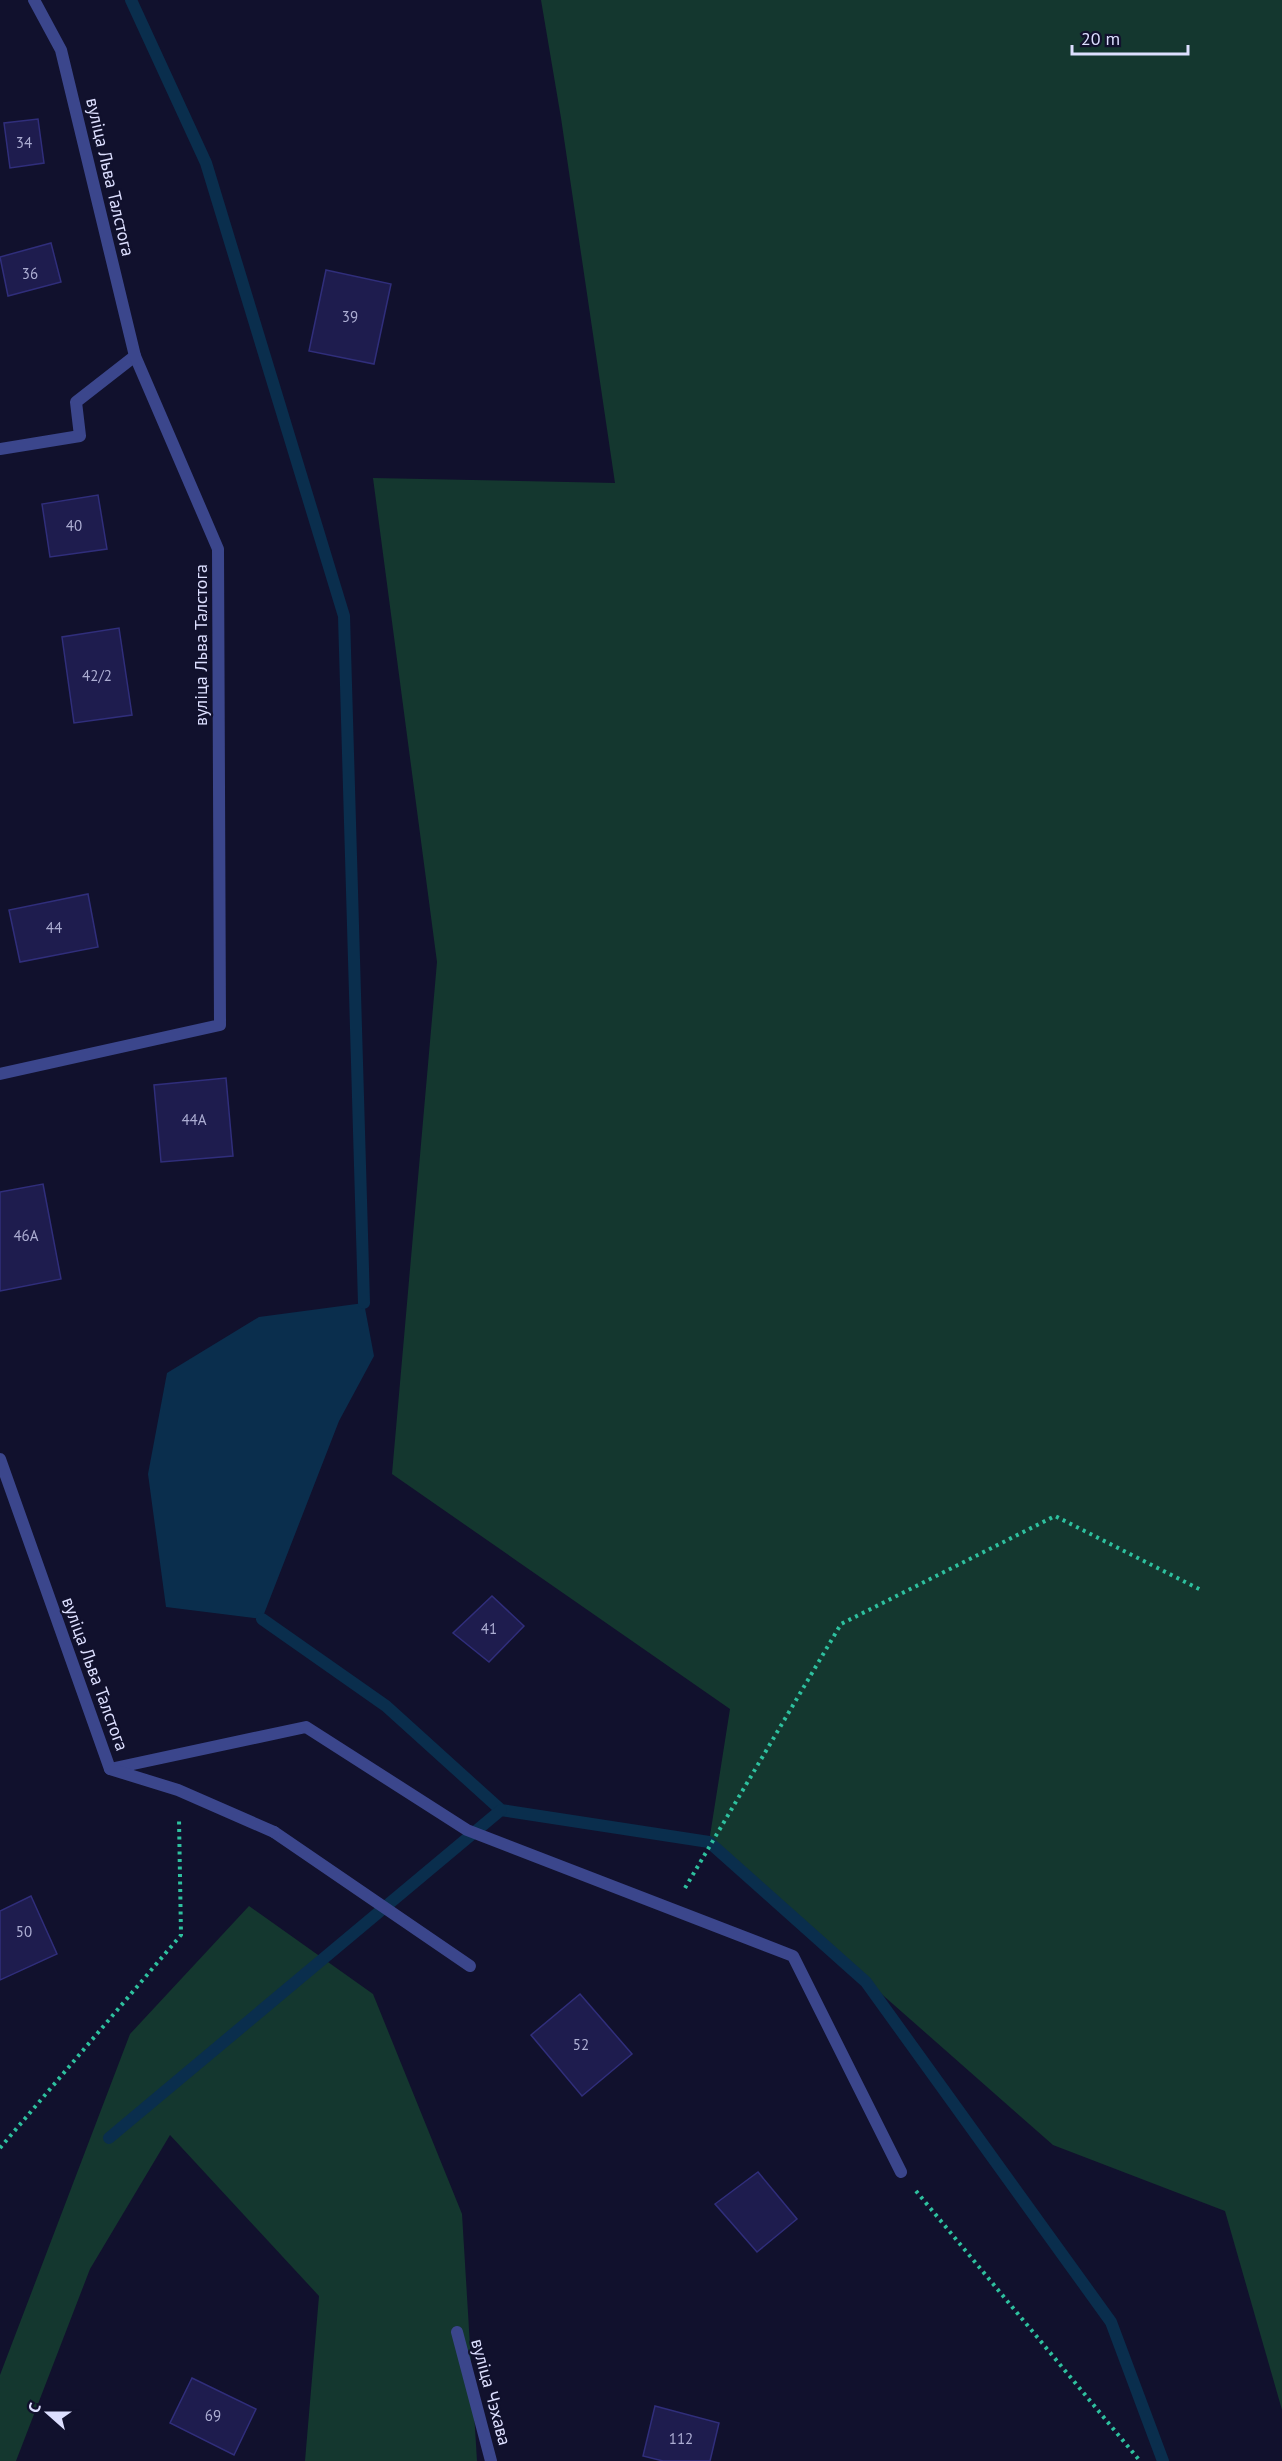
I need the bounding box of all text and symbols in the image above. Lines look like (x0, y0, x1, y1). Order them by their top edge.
scale bar (1072, 18, 1188, 56)
text: 20 m (1081, 27, 1120, 50)
street label: вуліца Льва Талстога (81, 95, 140, 258)
house number: 34 (16, 133, 32, 152)
house number: 36 (22, 264, 38, 283)
house number: 39 (342, 307, 358, 326)
house number: 40 (66, 516, 82, 535)
street label: вуліца Льва Талстога (189, 564, 212, 726)
house number: 42/2 (82, 666, 112, 685)
house number: 44 (46, 918, 62, 937)
house number: 44А (181, 1110, 207, 1129)
house number: 46А (13, 1226, 39, 1245)
street label: вуліца Льва Талстога (57, 1594, 134, 1754)
house number: 41 (481, 1619, 497, 1638)
house number: 50 (16, 1922, 32, 1941)
house number: 52 (573, 2035, 589, 2054)
street label: вуліца Чэхава (466, 2336, 517, 2448)
north arrow (18, 2383, 78, 2443)
text: С (23, 2400, 45, 2415)
house number: 69 (205, 2406, 221, 2425)
house number: 112 (669, 2429, 693, 2448)

